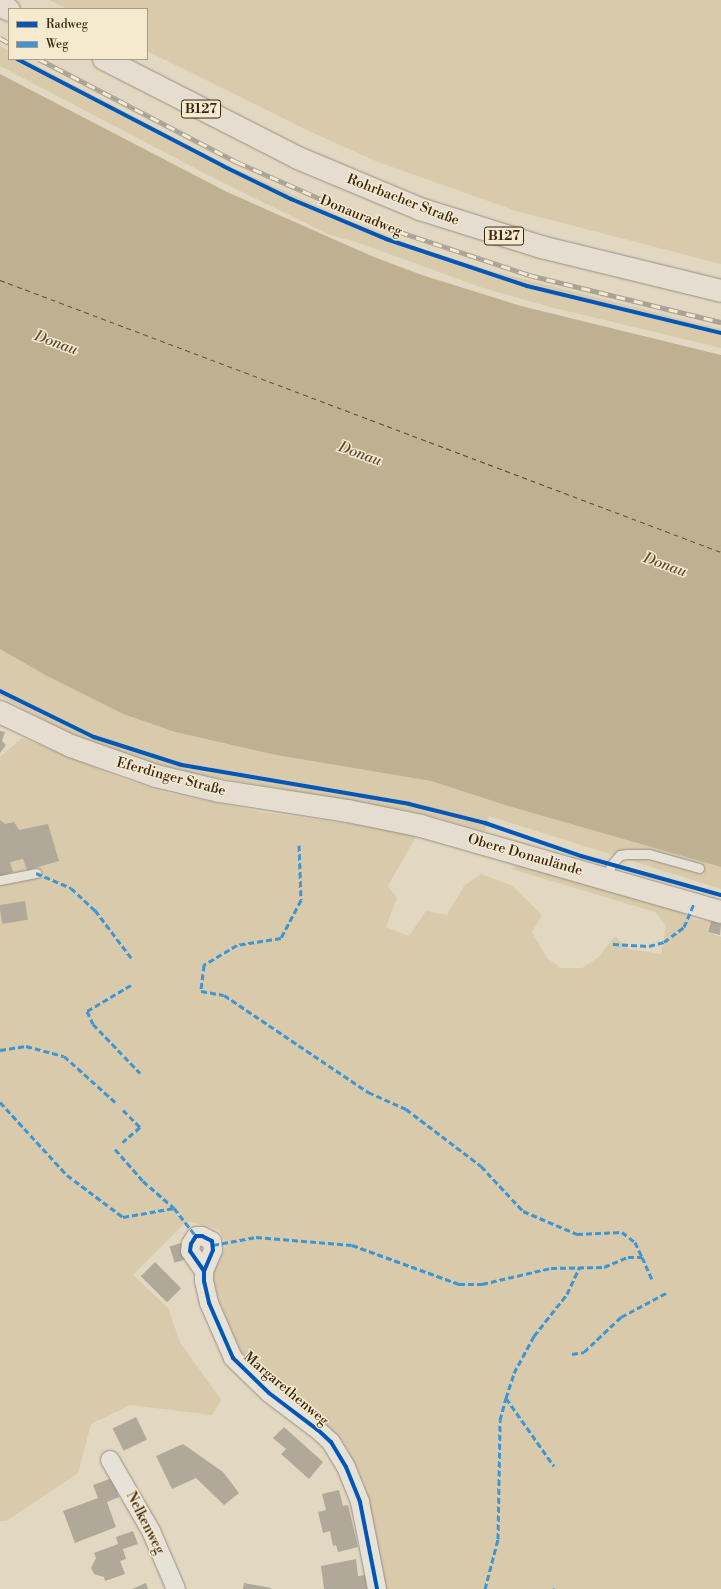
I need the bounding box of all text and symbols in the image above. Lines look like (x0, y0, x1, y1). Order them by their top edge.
legend (8, 8, 148, 60)
text: Radweg (46, 17, 88, 32)
text: Weg (46, 37, 68, 52)
road number: B127 (181, 98, 221, 120)
street label: Rohrbacher Straße (344, 171, 462, 229)
street label: Donauradweg (317, 192, 405, 240)
road number: B127 (484, 225, 524, 247)
water label: Donau (32, 327, 80, 359)
water label: Donau (336, 438, 384, 470)
water label: Donau (641, 549, 689, 581)
street label: Eferdinger Straße (115, 754, 227, 800)
street label: Obere Donaulände (466, 831, 584, 879)
street label: Margarethenweg (240, 1349, 332, 1429)
street label: Nelkenweg (122, 1489, 168, 1557)

